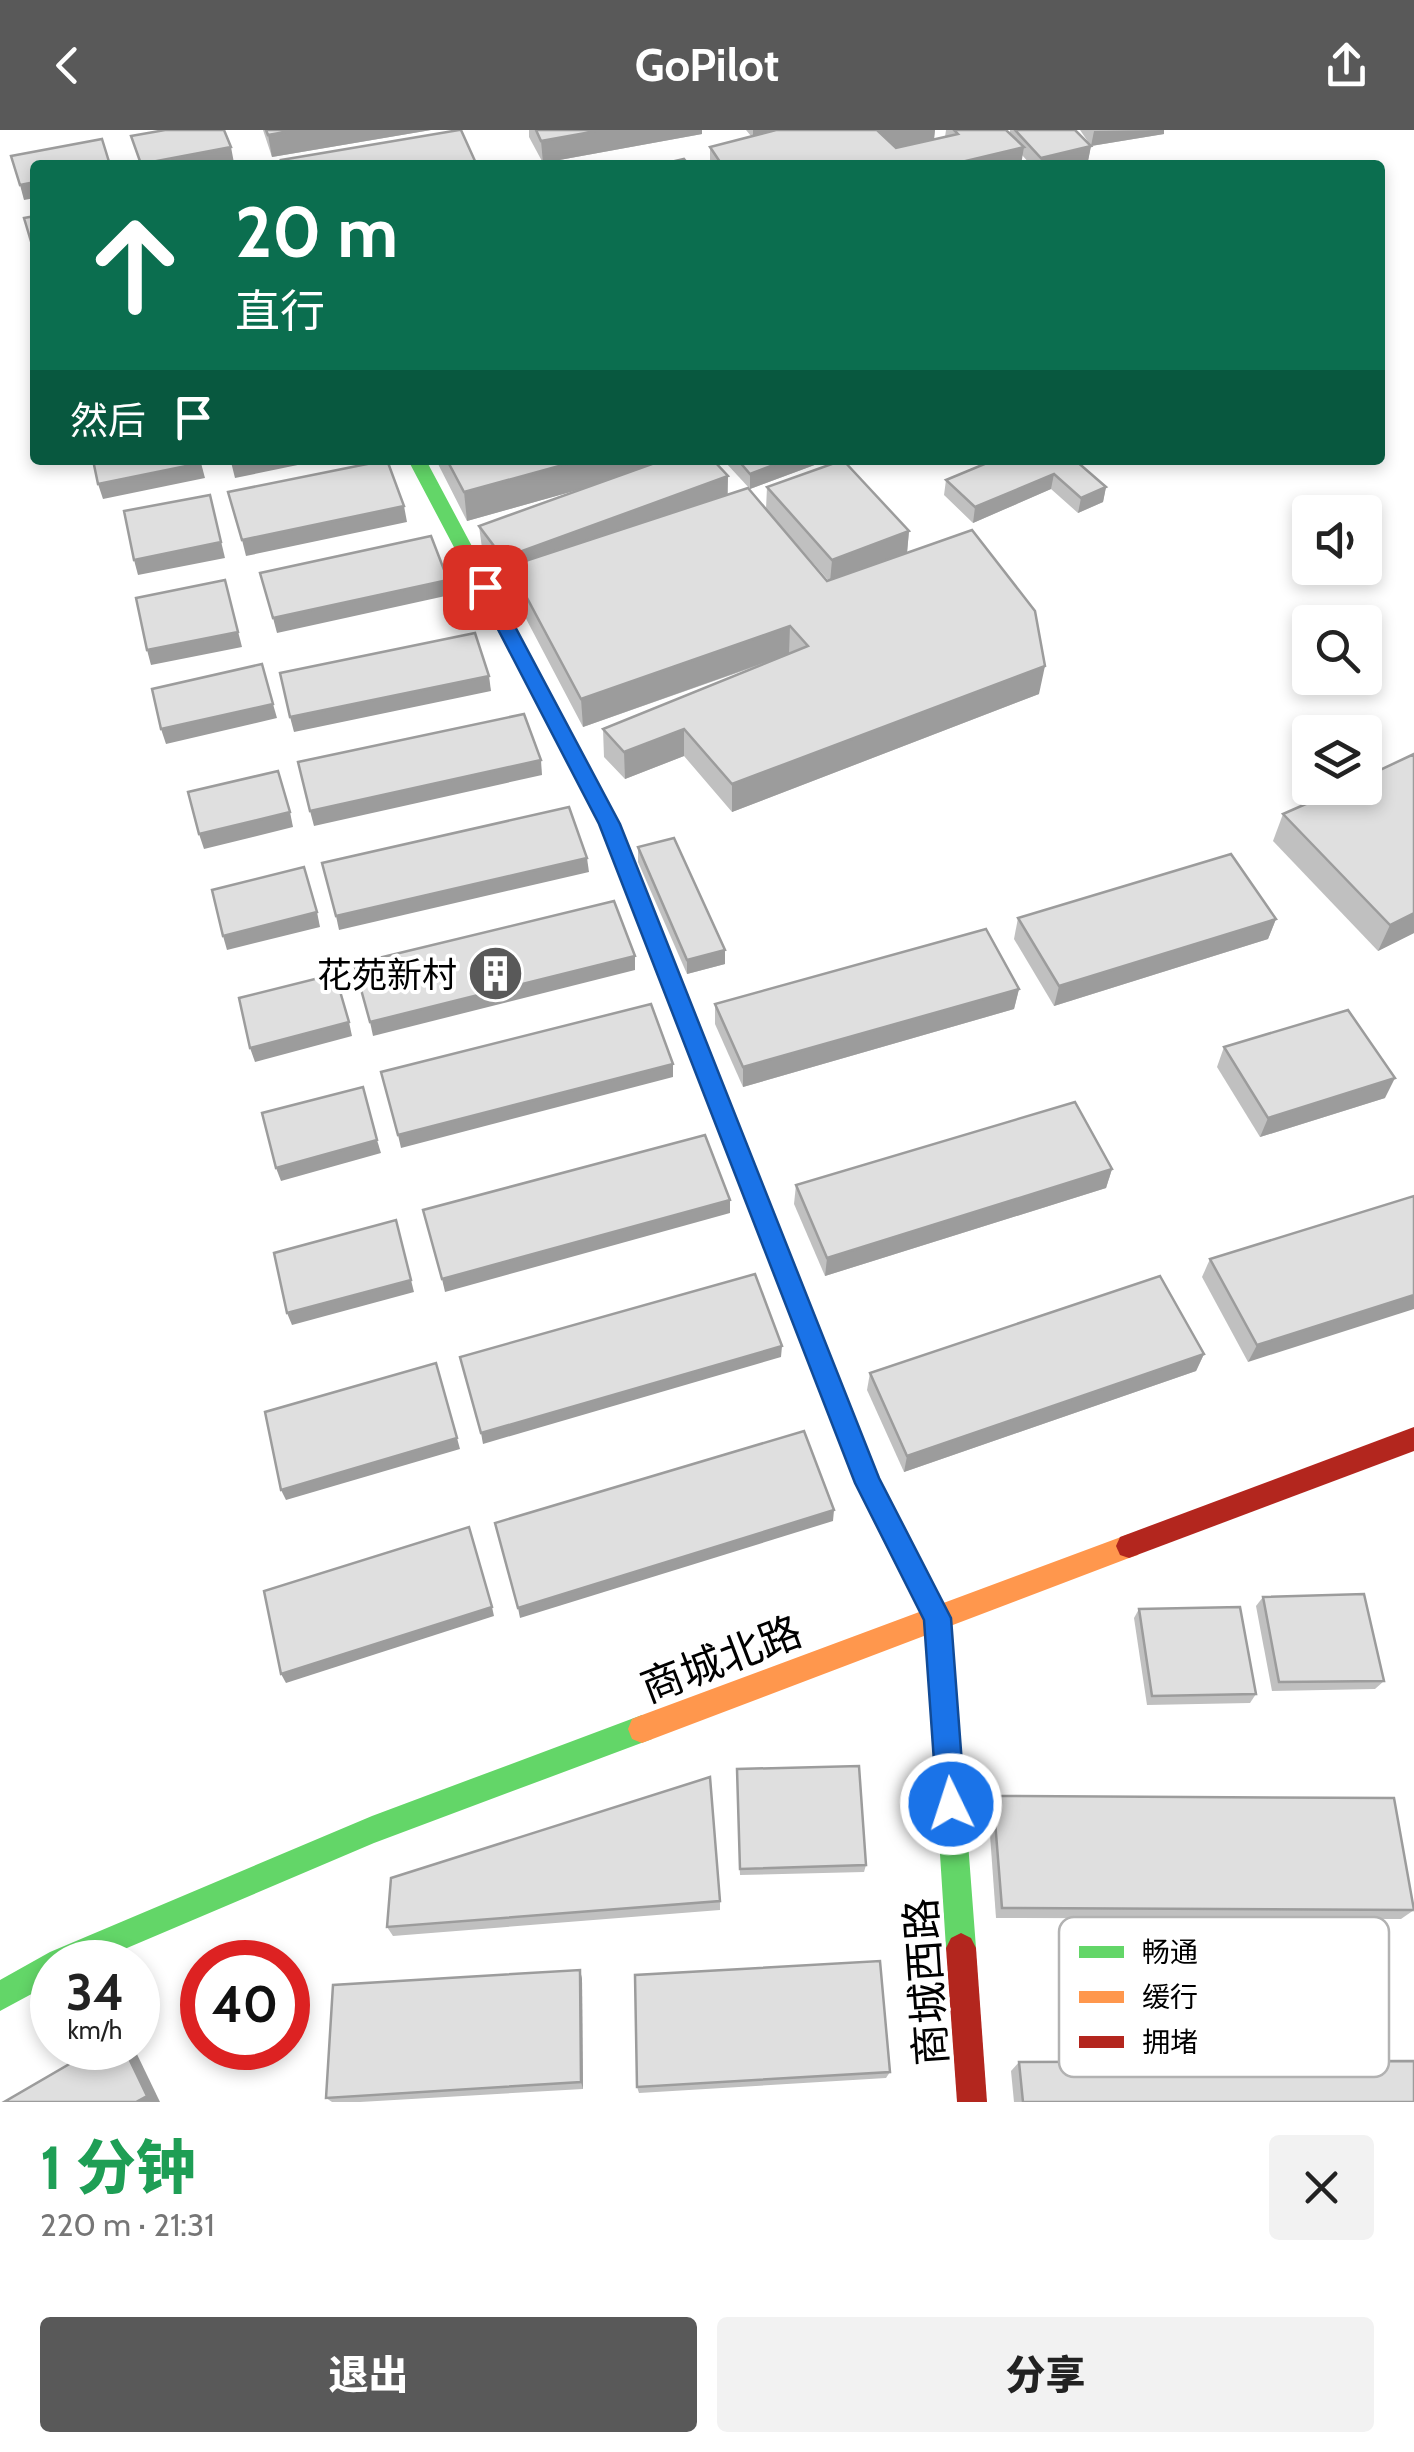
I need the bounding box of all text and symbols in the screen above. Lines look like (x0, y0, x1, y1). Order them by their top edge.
icon: back (40, 38, 95, 93)
text: GoPilot (635, 38, 779, 92)
icon: share (1319, 38, 1374, 93)
text: 20 m (235, 189, 398, 275)
icon: ahead (70, 200, 200, 330)
text: 直行 (235, 284, 325, 338)
icon: arrive (166, 390, 221, 445)
text: 然后 (70, 397, 146, 444)
map controls (1292, 495, 1382, 805)
button: sound (1292, 495, 1382, 585)
pin (443, 545, 528, 630)
icon: arrive (458, 560, 513, 615)
button: search (1292, 605, 1382, 695)
button: layers (1292, 715, 1382, 805)
building icon: 花苑新村 (466, 944, 526, 1004)
place label: 花苑新村 (317, 953, 457, 996)
street label: 商城北路 (633, 1605, 809, 1713)
position arrow (899, 1752, 1003, 1856)
street label: 商城西路 (894, 1896, 958, 2068)
legend (1059, 1917, 1389, 2077)
text: 畅通 (1142, 1935, 1198, 1969)
speed limit sign: 40 (180, 1940, 310, 2070)
text: 34 (66, 1962, 124, 2023)
text: 缓行 (1142, 1980, 1198, 2014)
text: km/h (68, 2015, 122, 2045)
text: 拥堵 (1142, 2025, 1198, 2059)
text: 1 分钟 (40, 2131, 196, 2204)
button: close (1269, 2135, 1374, 2240)
text: 220 m · 21:31 (40, 2205, 215, 2244)
button: 退出 (40, 2317, 697, 2432)
button: 分享 (717, 2317, 1374, 2432)

